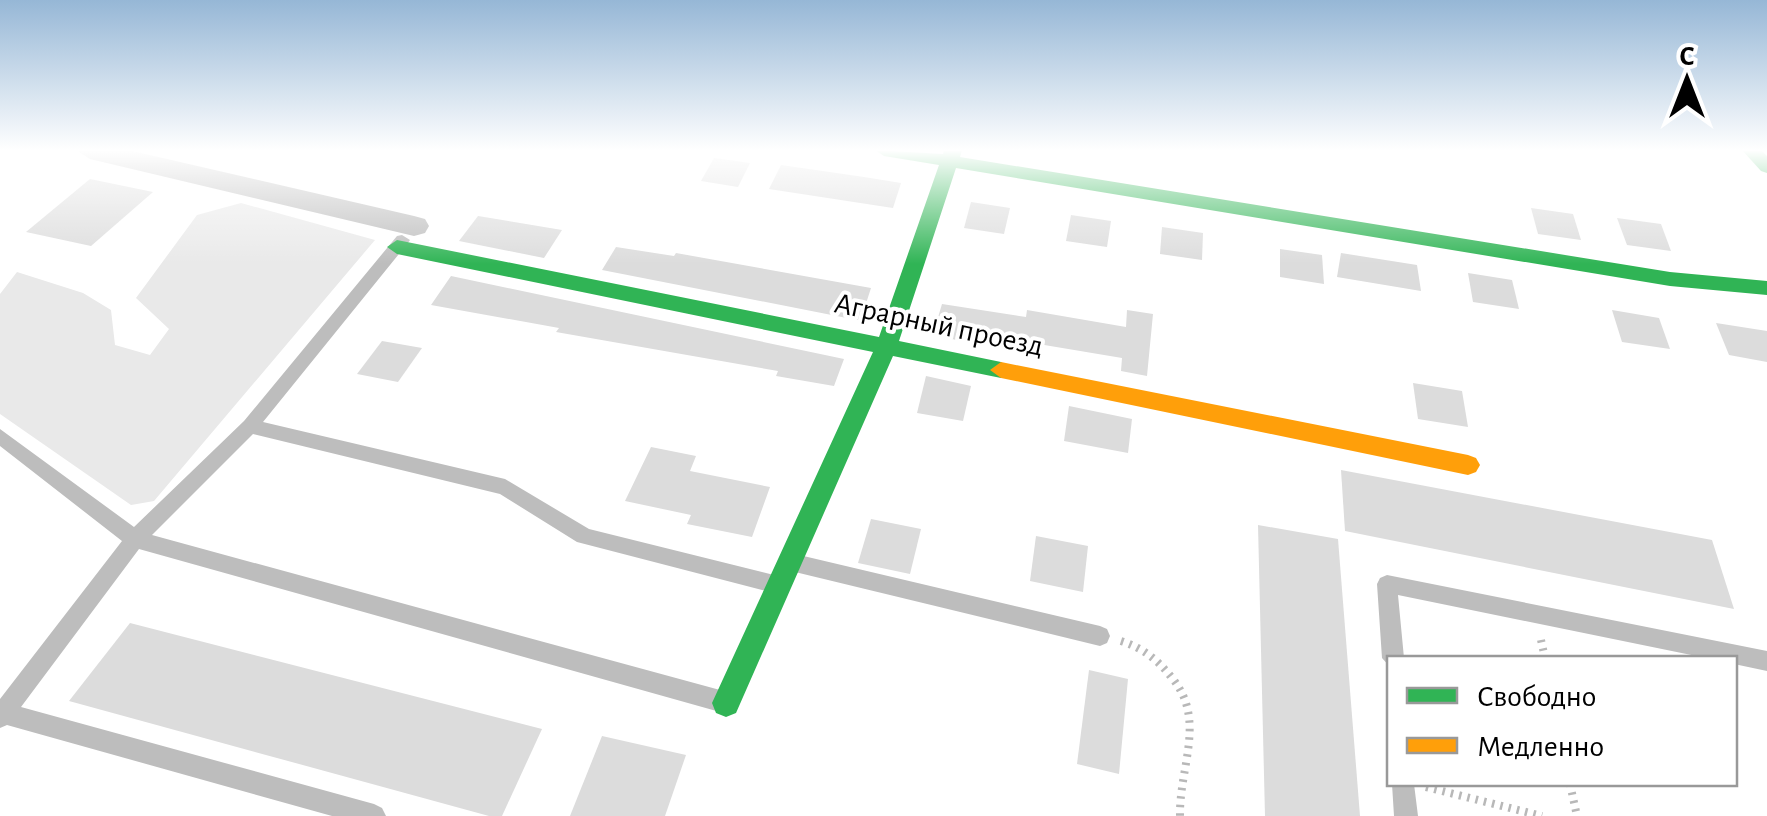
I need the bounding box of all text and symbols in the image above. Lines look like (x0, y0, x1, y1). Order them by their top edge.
north arrow (1637, 30, 1737, 130)
text: С (1679, 43, 1695, 71)
street label: Аграрный проезд (832, 288, 1046, 362)
legend (1387, 656, 1737, 786)
text: Свободно (1477, 682, 1596, 712)
text: Медленно (1477, 732, 1604, 762)

